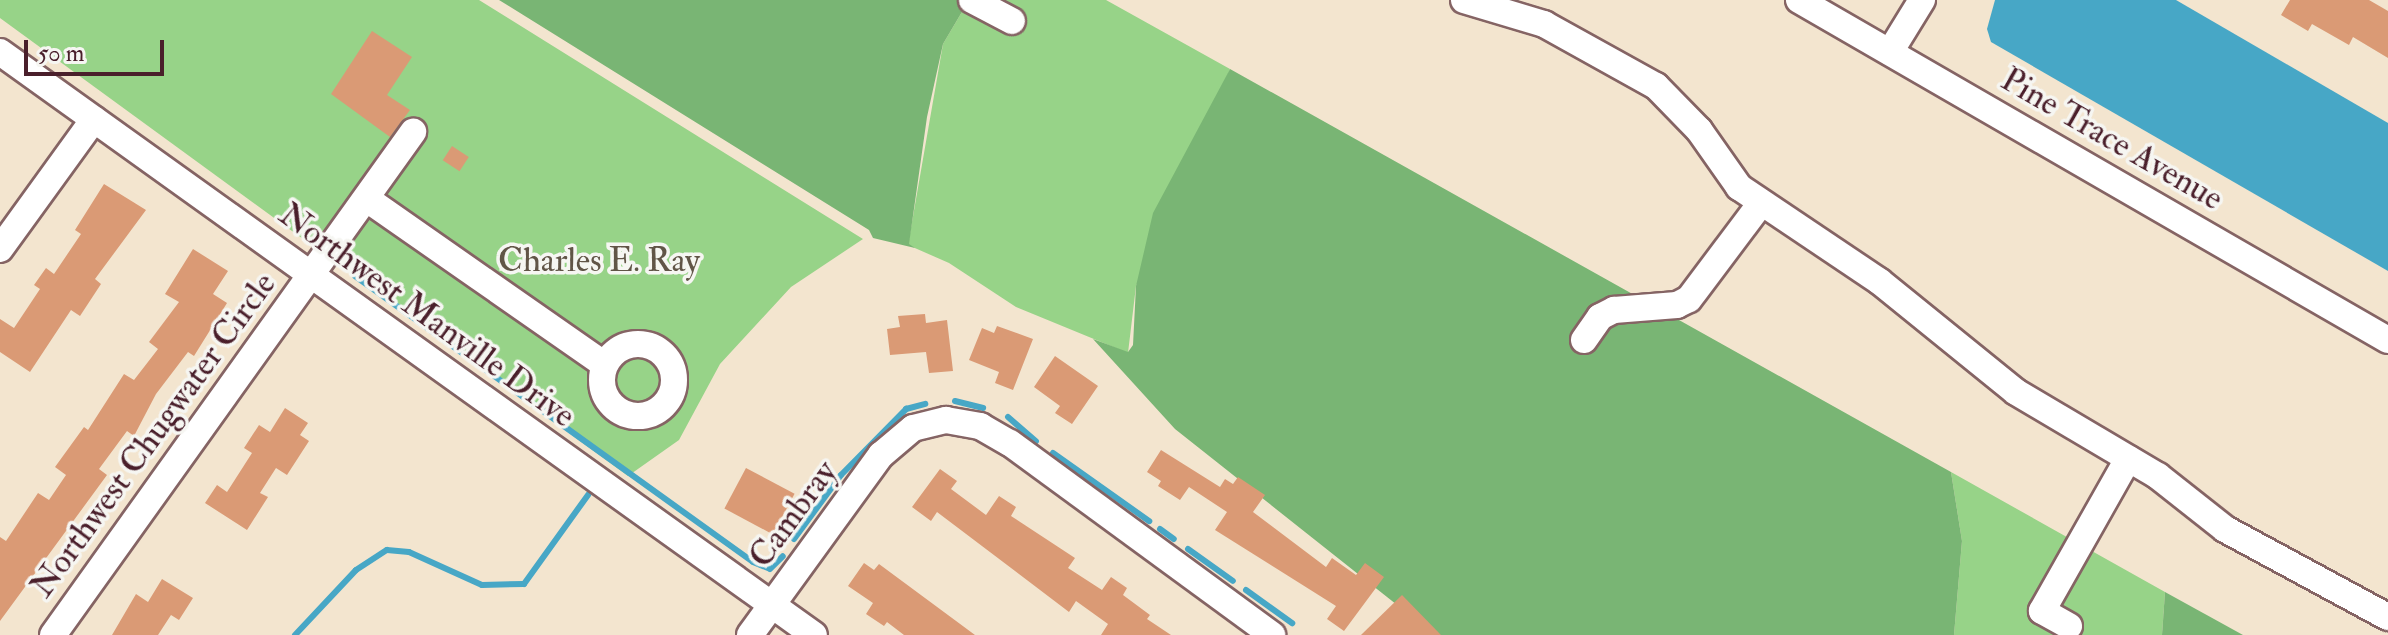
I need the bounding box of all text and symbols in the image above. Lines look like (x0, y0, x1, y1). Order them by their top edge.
scale bar (28, 24, 168, 74)
text: 50 m (38, 38, 84, 69)
street label: Pine Trace Avenue (1994, 59, 2230, 219)
street label: Northwest Manville Drive (271, 194, 583, 436)
park label: Charles E. Ray (498, 241, 700, 281)
street label: Northwest Chugwater Circle (21, 265, 285, 605)
street label: Cambray (740, 452, 846, 576)

